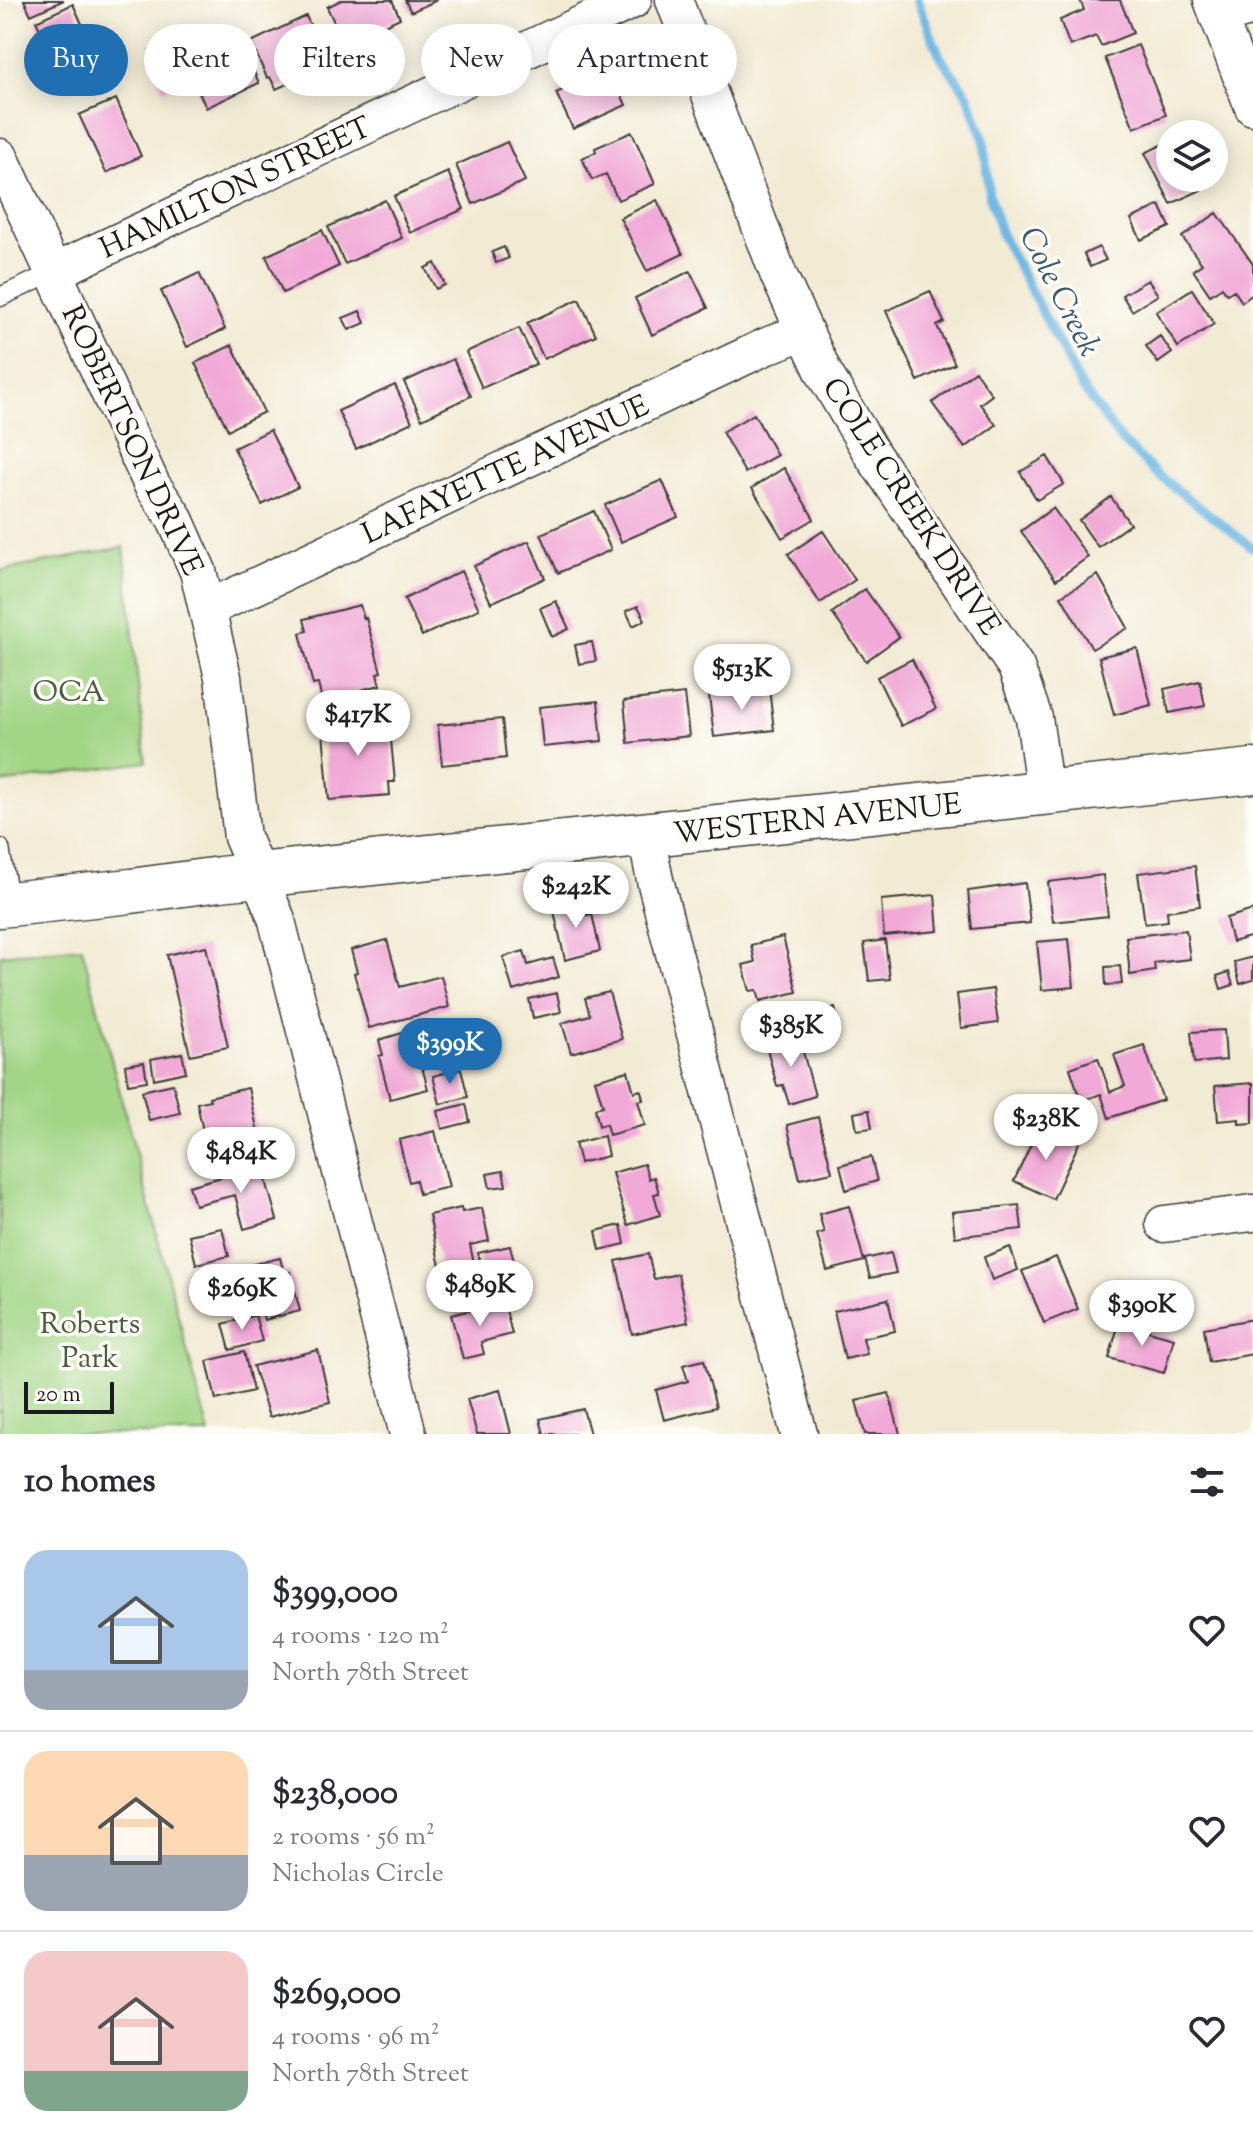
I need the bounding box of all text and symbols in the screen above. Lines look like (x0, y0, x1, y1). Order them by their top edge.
chip: Buy (24, 24, 128, 96)
chip: Rent (144, 24, 258, 96)
chip: Filters (274, 24, 405, 96)
chip: New (421, 24, 532, 96)
chip: Apartment (548, 24, 737, 96)
street label: HAMILTON STREET (93, 107, 379, 271)
map controls (1156, 120, 1228, 192)
button: layers (1156, 120, 1228, 192)
water label: Cole Creek (1006, 220, 1111, 365)
street label: ROBERTSON DRIVE (49, 299, 212, 583)
street label: COLE CREEK DRIVE (810, 370, 1010, 645)
street label: LAFAYETTE AVENUE (355, 386, 657, 557)
pin: $513K (686, 644, 798, 712)
text: $513K (712, 651, 772, 688)
park label: OCA (33, 672, 105, 715)
pin: $417K (302, 690, 414, 758)
text: $417K (324, 697, 392, 734)
street label: WESTERN AVENUE (671, 784, 963, 857)
pin: $242K (520, 862, 632, 930)
text: $242K (541, 869, 611, 906)
pin: $385K (735, 1001, 847, 1069)
text: $385K (758, 1008, 824, 1045)
pin: $399K (394, 1018, 506, 1086)
text: $399K (416, 1025, 484, 1062)
pin: $238K (990, 1094, 1102, 1162)
text: $238K (1012, 1101, 1080, 1138)
pin: $484K (185, 1127, 297, 1195)
text: $484K (205, 1134, 277, 1171)
pin: $489K (424, 1260, 536, 1328)
pin: $269K (186, 1264, 298, 1332)
text: $489K (444, 1267, 516, 1304)
text: $269K (207, 1271, 277, 1308)
pin: $390K (1086, 1280, 1198, 1348)
text: $390K (1107, 1287, 1177, 1324)
park label: Roberts Park (40, 1304, 140, 1381)
scale bar (24, 1378, 114, 1414)
text: 20 m (36, 1380, 81, 1412)
text: 10 homes (24, 1458, 156, 1507)
icon: filters (1185, 1460, 1229, 1504)
text: $399,000 (272, 1569, 398, 1618)
icon: home (88, 1582, 184, 1678)
icon: heart (1185, 1608, 1229, 1652)
text: 4 rooms · 120 m² (272, 1618, 449, 1655)
text: North 78th Street (272, 1655, 469, 1692)
text: $238,000 (272, 1770, 398, 1819)
icon: home (88, 1783, 184, 1879)
icon: heart (1185, 1809, 1229, 1853)
text: 2 rooms · 56 m² (272, 1819, 435, 1856)
text: Nicholas Circle (272, 1856, 444, 1893)
text: $269,000 (272, 1970, 401, 2019)
icon: home (88, 1983, 184, 2079)
icon: heart (1185, 2009, 1229, 2053)
text: 4 rooms · 96 m² (272, 2019, 440, 2056)
text: North 78th Street (272, 2056, 469, 2093)

